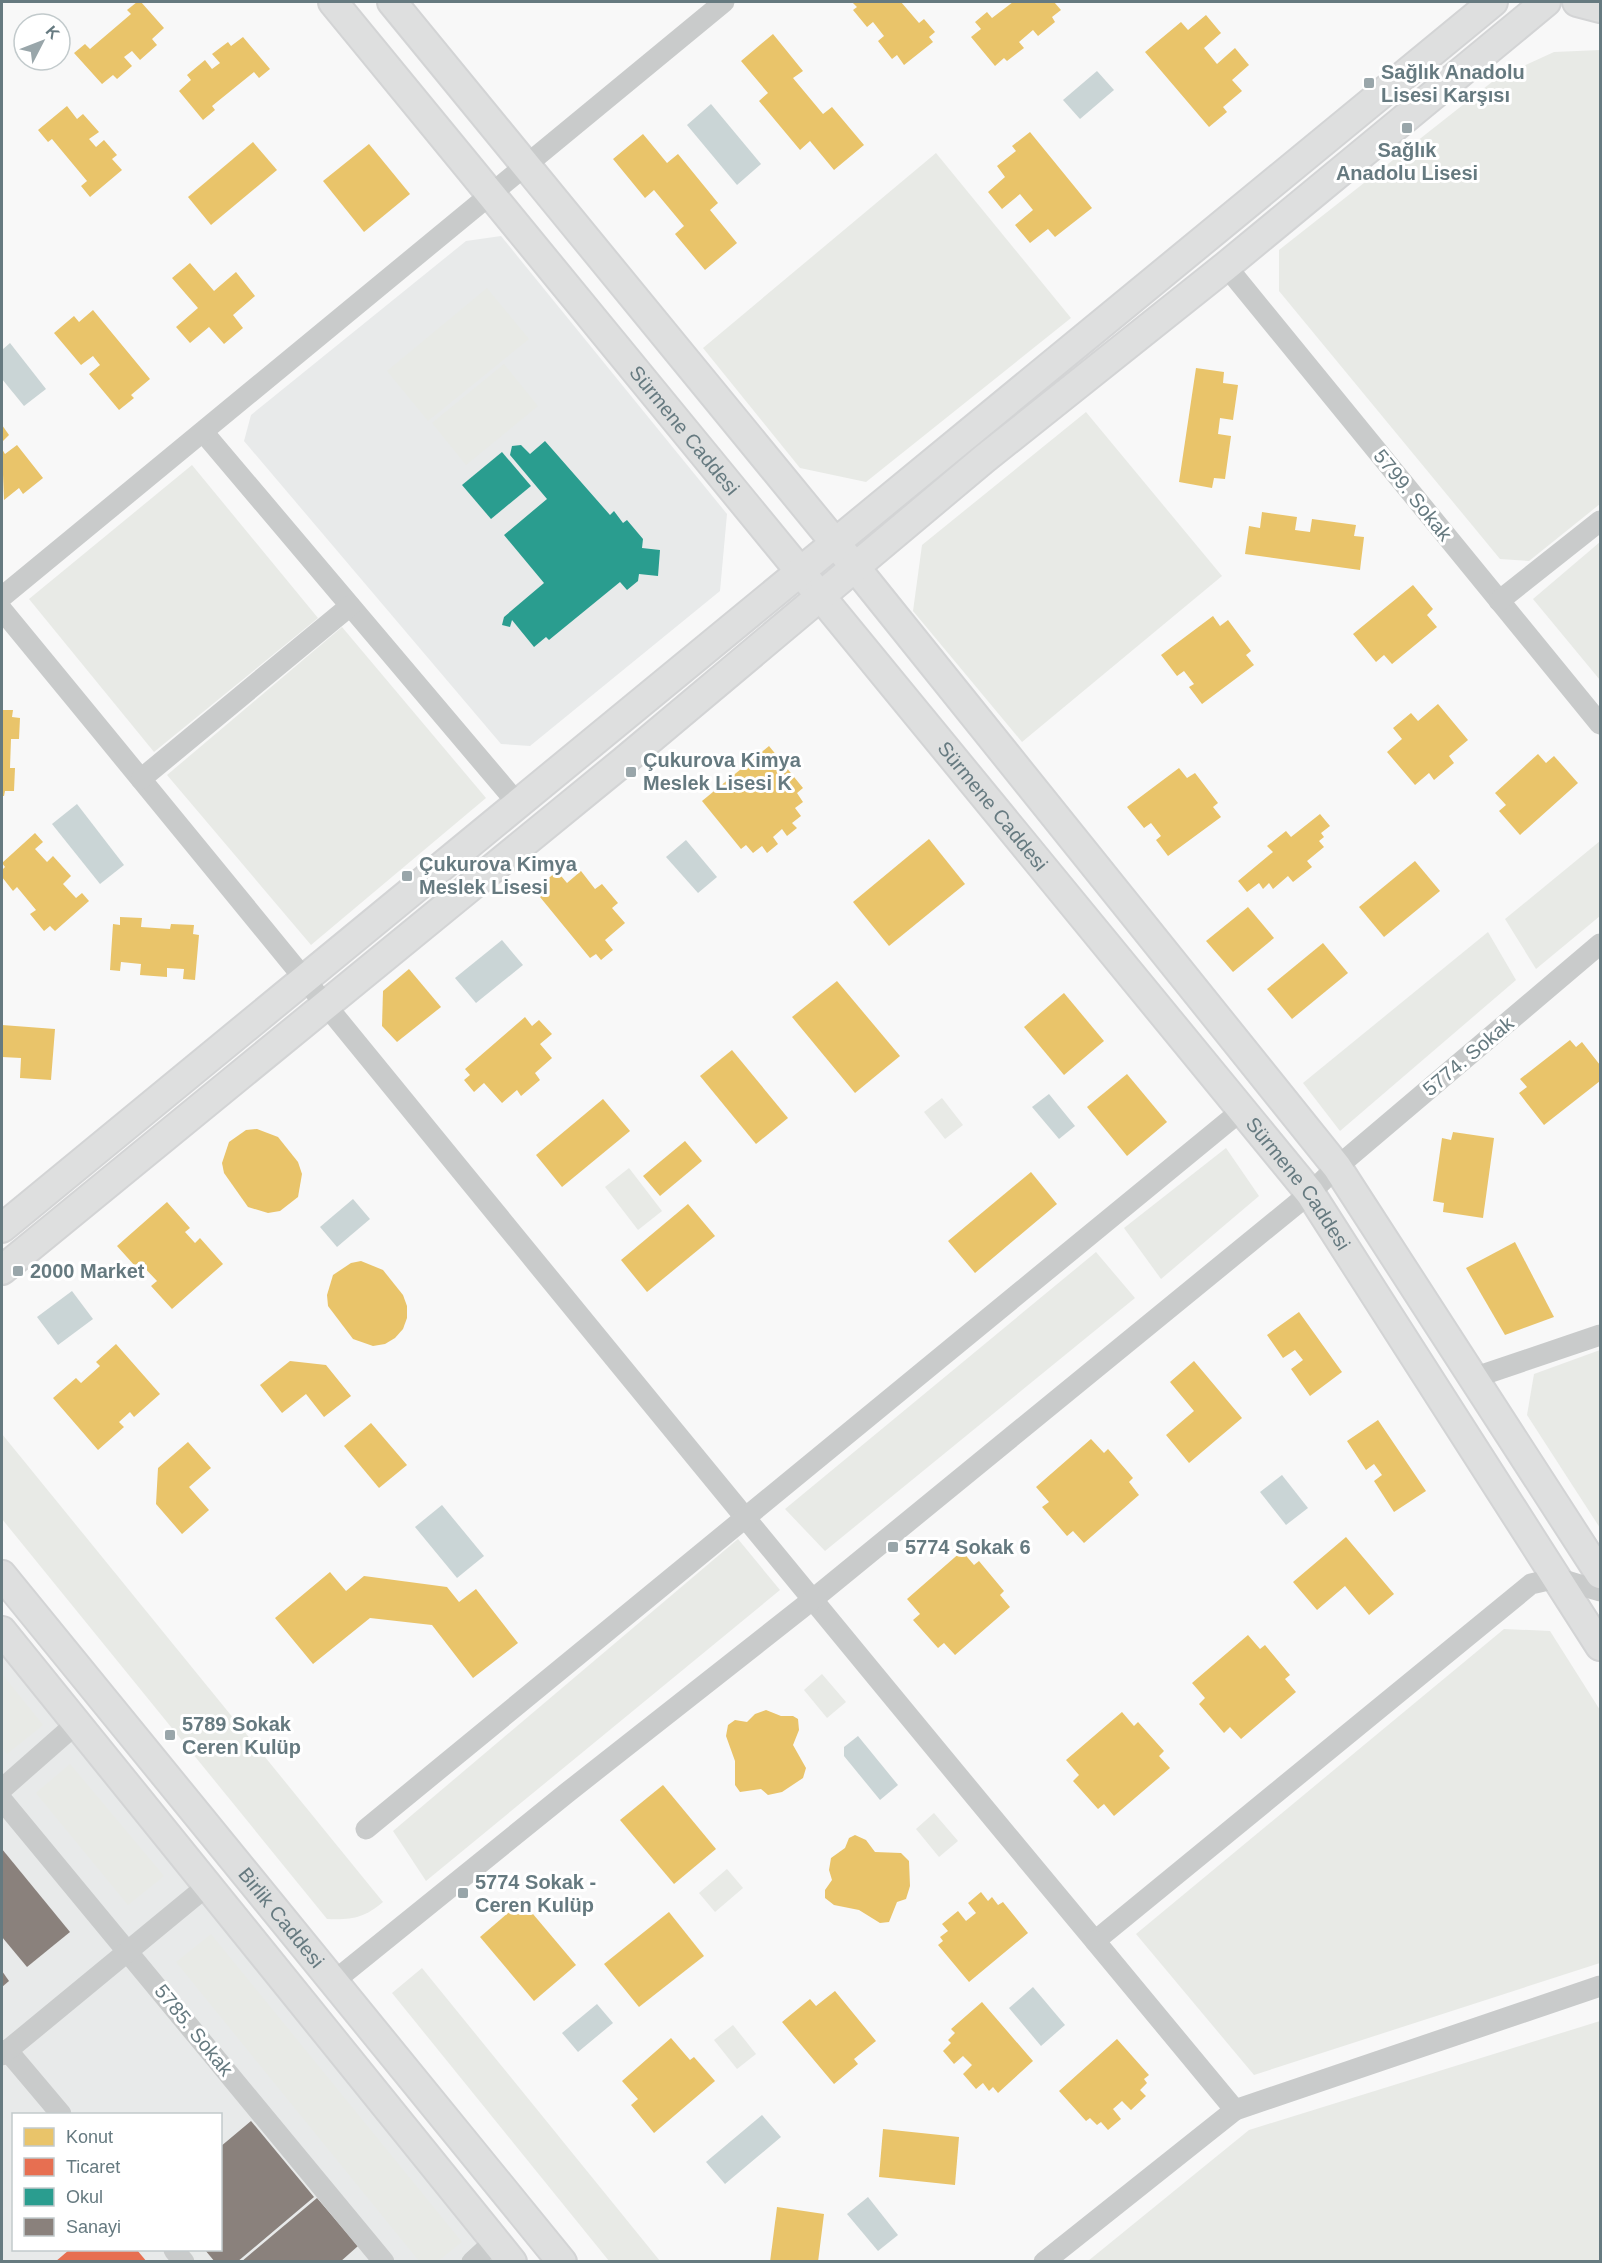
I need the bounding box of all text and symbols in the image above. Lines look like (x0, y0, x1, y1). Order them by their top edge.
north arrow (12, 12, 72, 72)
text: K (43, 22, 63, 43)
place label: Sağlık Anadolu Lisesi Karşısı (1381, 61, 1525, 106)
marker: Sağlık Anadolu Lisesi Karşısı (1362, 76, 1376, 90)
marker: Sağlık Anadolu Lisesi (1400, 121, 1414, 135)
place label: Sağlık Anadolu Lisesi (1336, 139, 1478, 184)
street label: Sürmene Caddesi (625, 361, 744, 499)
street label: 5799. Sokak (1369, 445, 1457, 546)
street label: Sürmene Caddesi (933, 737, 1052, 875)
place label: Çukurova Kimya Meslek Lisesi K (643, 749, 802, 794)
marker: Çukurova Kimya Meslek Lisesi K (624, 765, 638, 779)
place label: Çukurova Kimya Meslek Lisesi (419, 853, 578, 898)
marker: Çukurova Kimya Meslek Lisesi (400, 869, 414, 883)
street label: 5774. Sokak (1418, 1011, 1518, 1100)
street label: Sürmene Caddesi (1242, 1113, 1355, 1254)
place label: 2000 Market (30, 1260, 145, 1282)
marker: 2000 Market (11, 1264, 25, 1278)
place label: 5774 Sokak 6 (905, 1536, 1031, 1558)
marker: 5774 Sokak 6 (886, 1540, 900, 1554)
place label: 5789 Sokak Ceren Kulüp (182, 1713, 301, 1758)
marker: 5789 Sokak Ceren Kulüp (163, 1728, 177, 1742)
street label: Birlik Caddesi (234, 1863, 328, 1972)
place label: 5774 Sokak - Ceren Kulüp (475, 1871, 596, 1916)
marker: 5774 Sokak - Ceren Kulüp (456, 1886, 470, 1900)
street label: 5785. Sokak (150, 1980, 238, 2081)
legend (12, 2113, 222, 2251)
text: Konut (66, 2127, 113, 2147)
text: Ticaret (66, 2157, 120, 2177)
text: Okul (66, 2187, 103, 2207)
text: Sanayi (66, 2217, 121, 2237)

